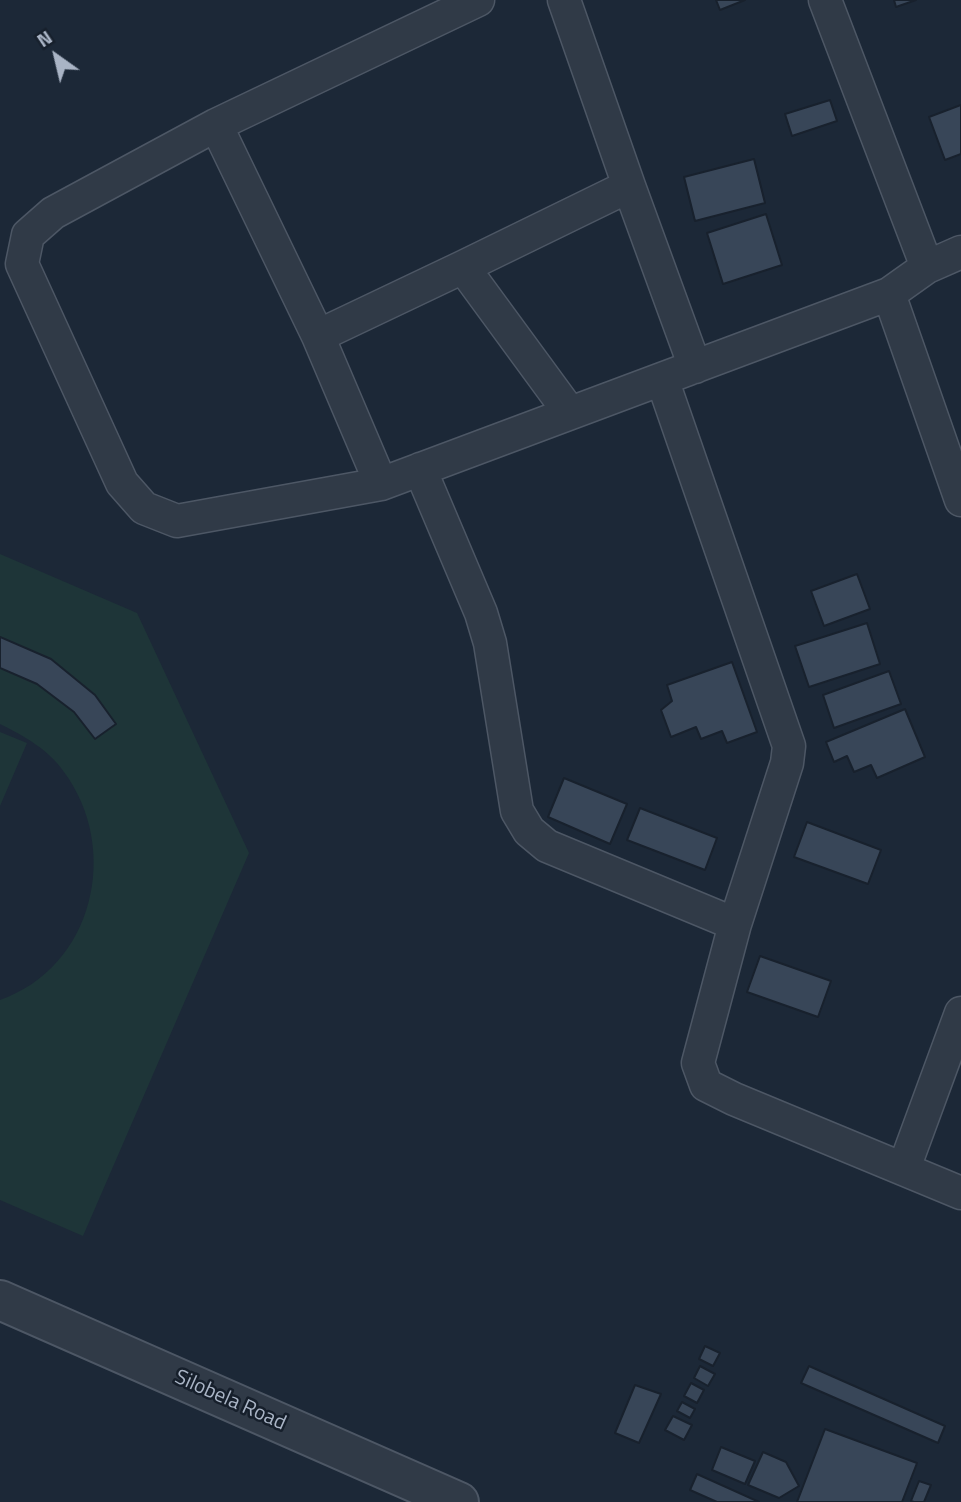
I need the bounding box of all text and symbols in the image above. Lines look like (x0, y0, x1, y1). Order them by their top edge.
north arrow (21, 21, 91, 91)
text: N (30, 22, 58, 54)
street label: Silobela Road (171, 1365, 289, 1437)

